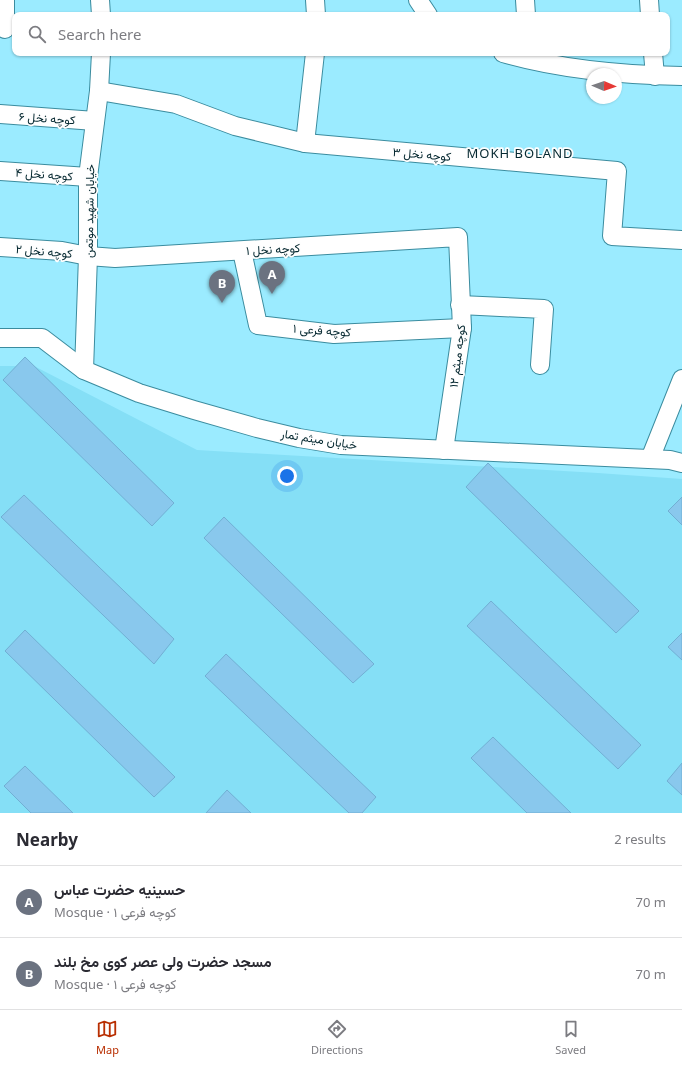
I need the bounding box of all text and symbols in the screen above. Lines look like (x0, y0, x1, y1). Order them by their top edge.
search box (12, 12, 670, 56)
icon: search (26, 23, 48, 45)
text: Search here (58, 24, 141, 44)
north arrow (586, 68, 622, 104)
street label: کوچه نخل ۶ (18, 108, 76, 128)
street label: کوچه نخل ۳ (392, 143, 452, 165)
district label: MOKH BOLAND (466, 144, 574, 162)
street label: کوچه نخل ۴ (15, 164, 73, 184)
street label: خیابان شهید موتمن (80, 164, 98, 258)
street label: کوچه نخل ۱ (245, 239, 301, 259)
street label: کوچه نخل ۲ (15, 240, 73, 262)
pin: A (259, 261, 285, 294)
pin: B (209, 270, 235, 303)
street label: کوچه فرعی ۱ (293, 320, 351, 340)
street label: کوچه میثم ۱۲ (445, 323, 469, 389)
street label: خیابان میثم تمار (279, 424, 358, 453)
your location (277, 466, 297, 486)
text: Nearby (16, 828, 78, 851)
text: 2 results (614, 830, 666, 848)
text: حسینیه حضرت عباس (54, 879, 185, 899)
text: A (25, 893, 34, 911)
text: 70 m (636, 893, 666, 911)
text: Mosque · کوچه فرعی ۱ (54, 903, 176, 921)
text: مسجد حضرت ولی عصر کوی مخ بلند (54, 951, 272, 971)
text: B (25, 965, 33, 983)
text: 70 m (636, 965, 666, 983)
text: Mosque · کوچه فرعی ۱ (54, 975, 176, 993)
tab: Map (96, 1018, 119, 1057)
tab: Directions (311, 1018, 363, 1057)
tab: Saved (555, 1018, 586, 1057)

